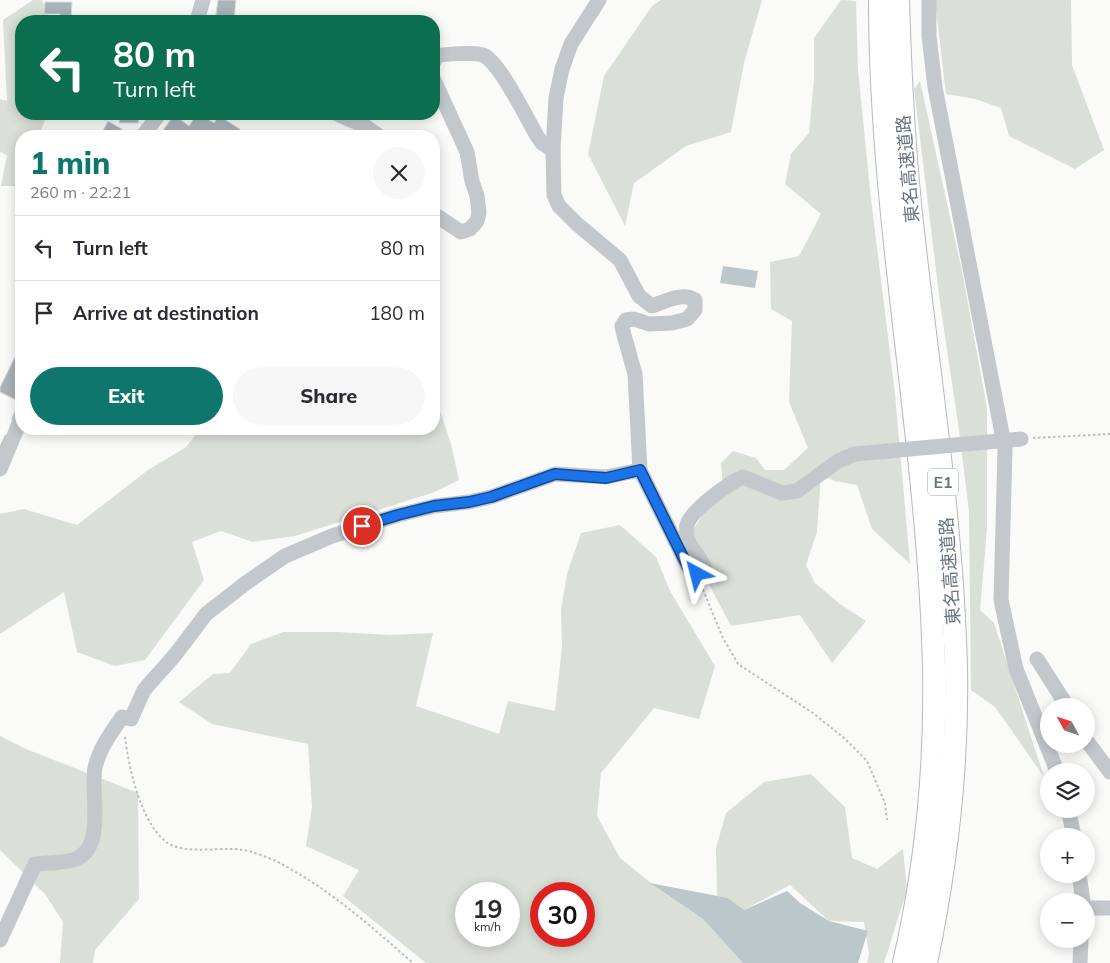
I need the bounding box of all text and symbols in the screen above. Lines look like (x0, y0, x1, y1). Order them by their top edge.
text: 80 m (113, 32, 196, 76)
icon: left (30, 35, 95, 100)
text: Turn left (113, 75, 196, 103)
street label: 東名高速道路 (891, 114, 924, 224)
text: 1 min (30, 144, 110, 182)
button: close (373, 147, 425, 199)
text: 260 m · 22:21 (30, 182, 131, 202)
icon: left (30, 234, 58, 262)
text: Turn left (73, 236, 148, 260)
text: 80 m (381, 236, 425, 260)
icon: arrive (30, 299, 58, 327)
text: Arrive at destination (73, 301, 259, 325)
text: 180 m (369, 301, 425, 325)
button: Exit (30, 367, 223, 425)
button: Share (233, 367, 425, 425)
road number: E1 (928, 468, 958, 496)
pin (341, 505, 383, 547)
icon: arrive (348, 512, 376, 540)
street label: 東名高速道路 (934, 516, 965, 626)
position arrow (670, 547, 722, 599)
north arrow (1040, 698, 1095, 752)
map controls (1040, 698, 1095, 948)
button: layers (1040, 763, 1095, 818)
button: + (1040, 828, 1095, 883)
speed limit sign: 30 (530, 882, 595, 947)
text: 19 (472, 893, 503, 924)
button: − (1040, 893, 1095, 948)
text: km/h (474, 919, 501, 934)

